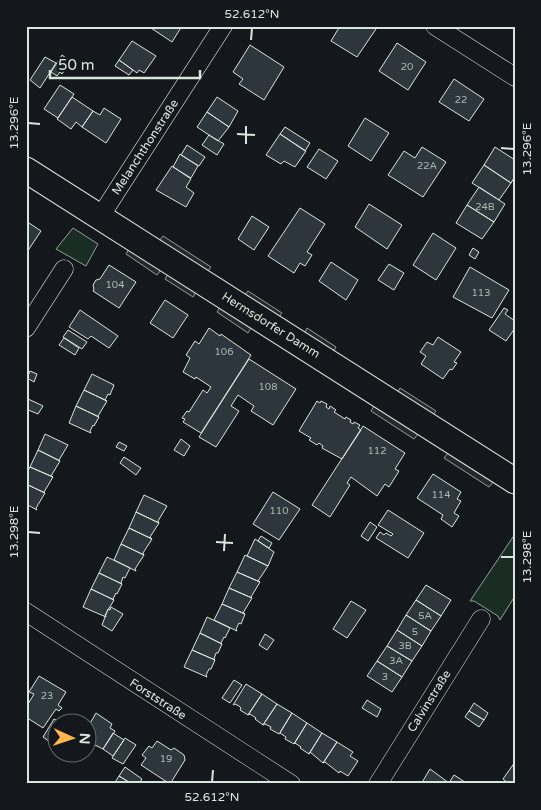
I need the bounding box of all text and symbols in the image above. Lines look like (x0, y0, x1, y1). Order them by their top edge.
text: 52.612°N (225, 7, 279, 21)
scale bar (50, 48, 200, 80)
text: 50 m (58, 56, 95, 74)
house number: 20 (401, 61, 413, 73)
house number: 22 (455, 94, 467, 106)
text: 13.296°E (7, 96, 21, 149)
street label: Melanchthonstraße (109, 96, 181, 197)
text: 13.296°E (520, 122, 534, 175)
house number: 22A (417, 160, 437, 172)
house number: 24B (475, 201, 495, 213)
house number: 104 (106, 279, 124, 291)
house number: 113 (472, 287, 490, 299)
street label: Hermsdorfer Damm (219, 289, 323, 361)
house number: 106 (215, 346, 233, 358)
house number: 108 (259, 381, 277, 393)
house number: 112 (368, 445, 386, 457)
house number: 114 (432, 489, 450, 501)
text: 13.298°E (7, 505, 21, 559)
house number: 110 (270, 505, 288, 517)
text: 13.298°E (520, 530, 534, 584)
house number: 5A (418, 610, 432, 622)
house number: 5 (412, 626, 418, 638)
house number: 3B (398, 640, 412, 652)
house number: 3A (389, 655, 403, 667)
street label: Calvinstraße (404, 667, 454, 735)
house number: 3 (382, 671, 388, 683)
street label: Forststraße (127, 676, 189, 723)
house number: 23 (41, 690, 53, 702)
north arrow (48, 712, 98, 762)
text: N (76, 733, 93, 745)
house number: 19 (160, 753, 172, 765)
text: 52.612°N (185, 790, 239, 804)

